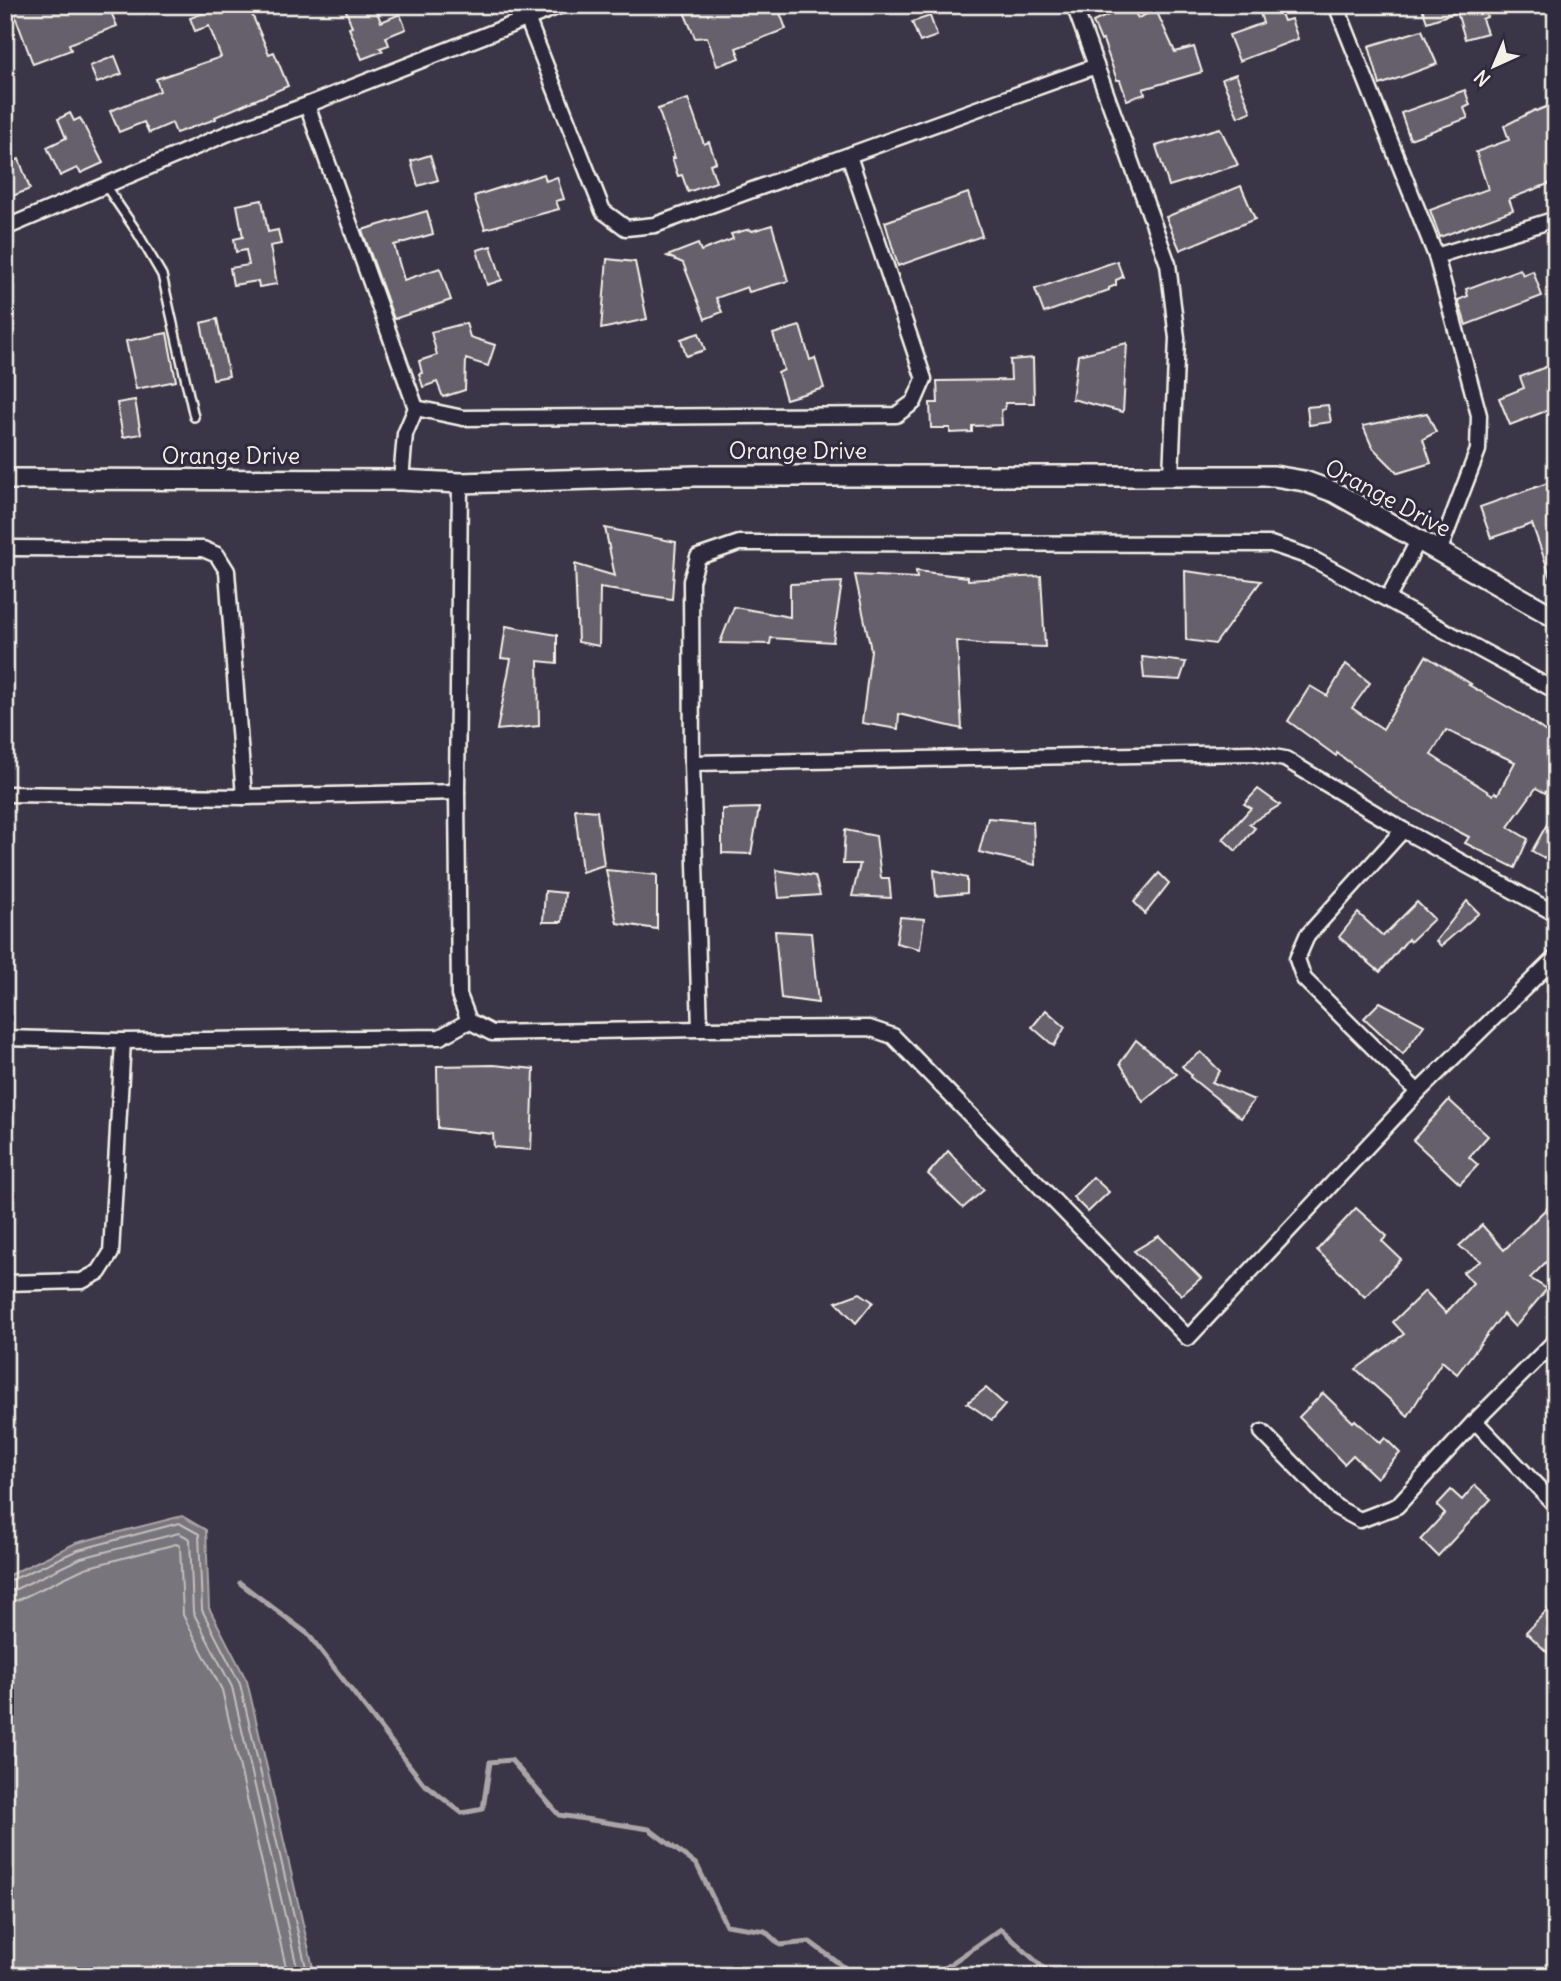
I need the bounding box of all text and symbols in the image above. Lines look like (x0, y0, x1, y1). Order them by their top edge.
north arrow (1460, 32, 1530, 102)
text: N (1469, 65, 1495, 91)
street label: Orange Drive (729, 436, 867, 465)
street label: Orange Drive (162, 441, 300, 470)
street label: Orange Drive (1320, 452, 1456, 543)

